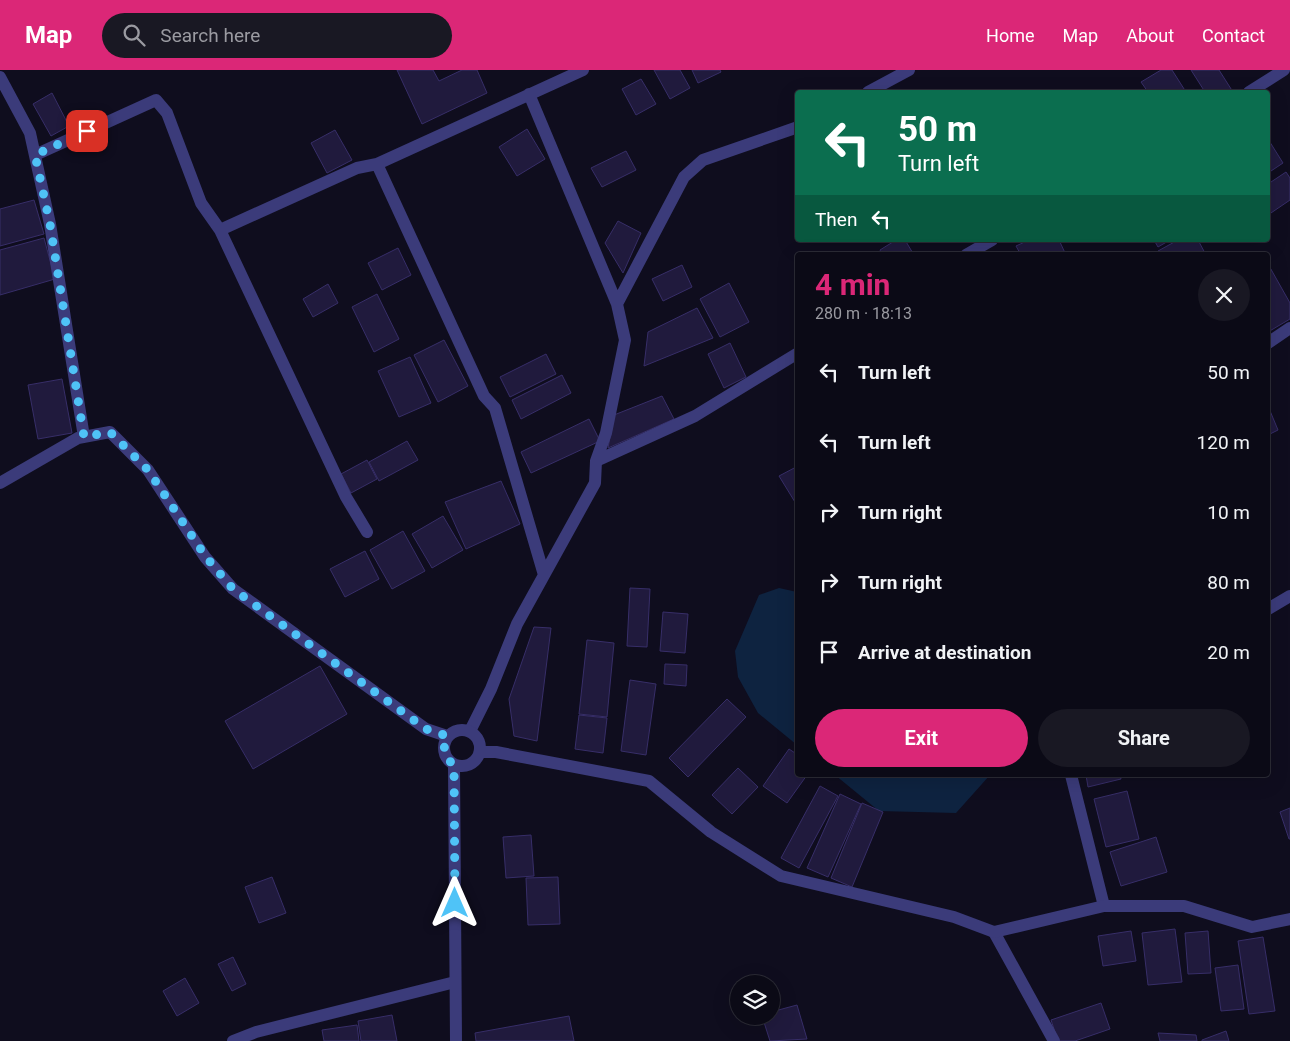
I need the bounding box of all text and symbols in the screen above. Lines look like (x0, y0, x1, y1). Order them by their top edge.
search box (102, 13, 452, 58)
text: Map (25, 21, 72, 49)
icon: search (120, 21, 148, 49)
text: Search here (160, 24, 260, 47)
text: Home (986, 25, 1035, 46)
text: Map (1063, 25, 1098, 46)
text: About (1126, 25, 1174, 46)
text: Contact (1202, 25, 1265, 46)
text: 50 m (898, 109, 977, 150)
pin (66, 110, 108, 152)
icon: left (815, 110, 880, 175)
icon: arrive (73, 117, 101, 145)
text: Turn left (898, 151, 979, 176)
icon: left (867, 205, 895, 233)
text: Then (815, 208, 857, 231)
text: 4 min (815, 267, 890, 302)
button: close (1198, 269, 1250, 321)
text: 280 m · 18:13 (815, 304, 912, 323)
icon: left (815, 358, 843, 386)
text: Turn left (858, 361, 931, 384)
text: 50 m (1207, 361, 1250, 384)
icon: left (815, 428, 843, 456)
text: Turn left (858, 431, 931, 454)
text: 120 m (1197, 431, 1250, 454)
icon: right (815, 498, 843, 526)
text: Turn right (858, 501, 942, 524)
text: 10 m (1207, 501, 1250, 524)
icon: right (815, 568, 843, 596)
text: Turn right (858, 571, 942, 594)
text: 80 m (1207, 571, 1250, 594)
icon: arrive (815, 638, 843, 666)
text: Arrive at destination (858, 641, 1031, 664)
text: 20 m (1207, 641, 1250, 664)
button: Exit (815, 709, 1028, 767)
button: Share (1038, 709, 1250, 767)
position arrow (428, 876, 480, 928)
map controls (730, 975, 780, 1025)
button: layers (730, 975, 780, 1025)

